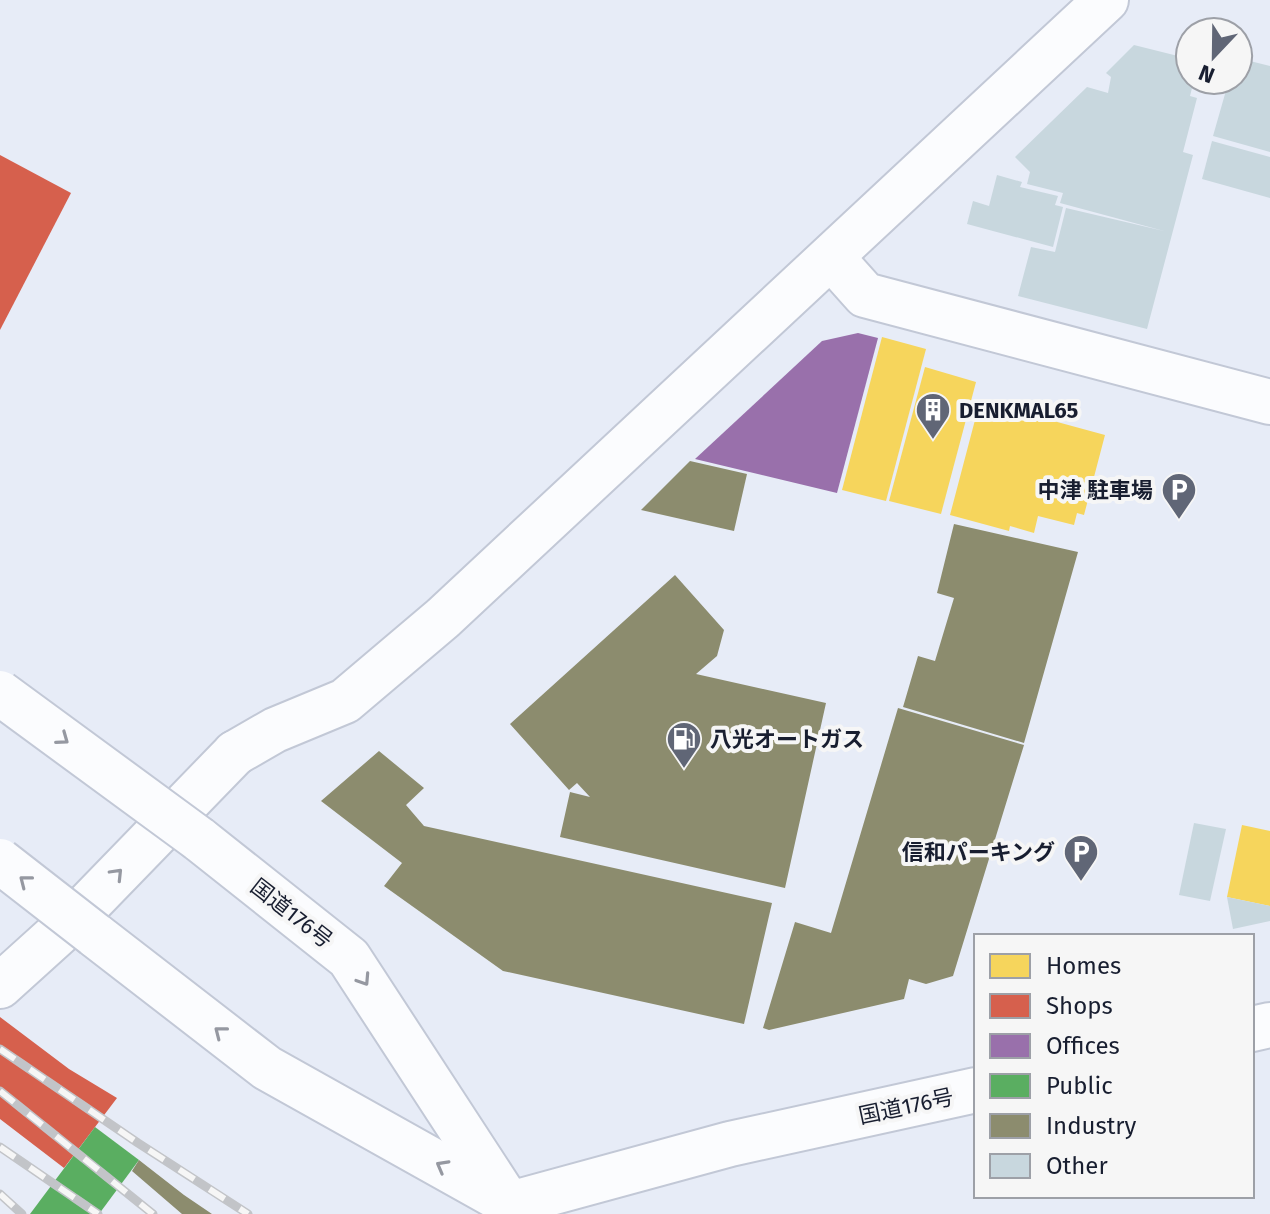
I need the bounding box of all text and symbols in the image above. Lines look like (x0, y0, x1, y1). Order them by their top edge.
north arrow (1174, 16, 1254, 96)
text: N (1195, 59, 1219, 89)
building icon: DENKMAL65 (914, 391, 952, 441)
place label: DENKMAL65 (959, 397, 1079, 424)
parking icon: 中津 駐車場 (1160, 471, 1198, 521)
place label: 中津 駐車場 (1038, 477, 1153, 504)
fuel station icon: 八光オートガス (665, 720, 703, 770)
place label: 八光オートガス (710, 726, 864, 753)
one-way arrow (54, 729, 69, 744)
parking icon: 信和パーキング (1062, 833, 1100, 883)
place label: 信和パーキング (902, 839, 1055, 866)
one-way arrow (108, 869, 122, 883)
street label: 国道176号 (245, 873, 338, 954)
one-way arrow (19, 876, 34, 890)
legend (974, 934, 1254, 1198)
text: Homes (1046, 952, 1121, 980)
one-way arrow (354, 971, 369, 986)
text: Shops (1046, 992, 1113, 1020)
one-way arrow (215, 1027, 229, 1042)
text: Offices (1046, 1032, 1120, 1060)
text: Public (1046, 1072, 1113, 1100)
street label: 国道176号 (856, 1083, 956, 1130)
text: Industry (1046, 1112, 1137, 1140)
text: Other (1046, 1152, 1108, 1180)
one-way arrow (436, 1160, 451, 1176)

